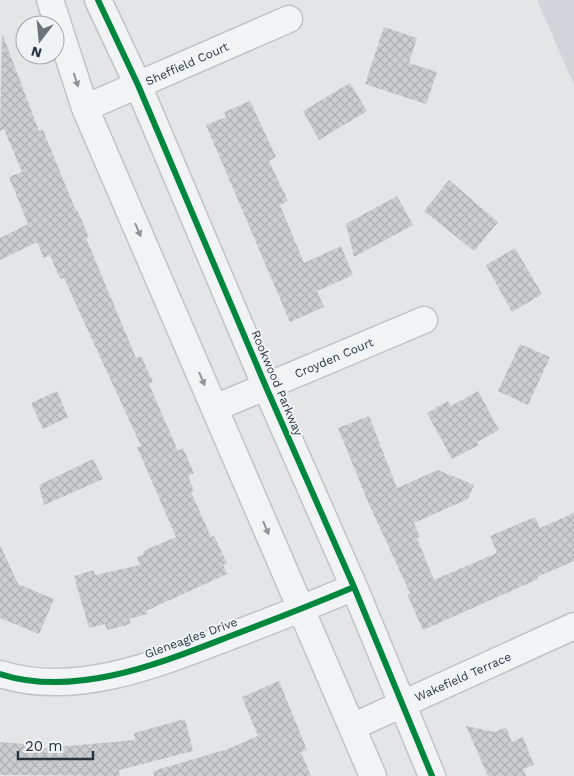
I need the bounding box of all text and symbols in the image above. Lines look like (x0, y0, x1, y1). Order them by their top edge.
north arrow (15, 15, 65, 65)
street label: Sheffield Court (143, 39, 231, 89)
text: N (29, 43, 44, 62)
one-way arrow (72, 72, 80, 87)
one-way arrow (134, 223, 142, 237)
street label: Rookwood Parkway (248, 328, 306, 439)
street label: Croyden Court (292, 335, 376, 381)
one-way arrow (199, 372, 207, 386)
one-way arrow (262, 521, 270, 535)
street label: Gleneagles Drive (143, 615, 239, 661)
street label: Wakefield Terrace (413, 649, 513, 705)
scale bar (18, 728, 92, 760)
text: 20 m (25, 737, 63, 755)

